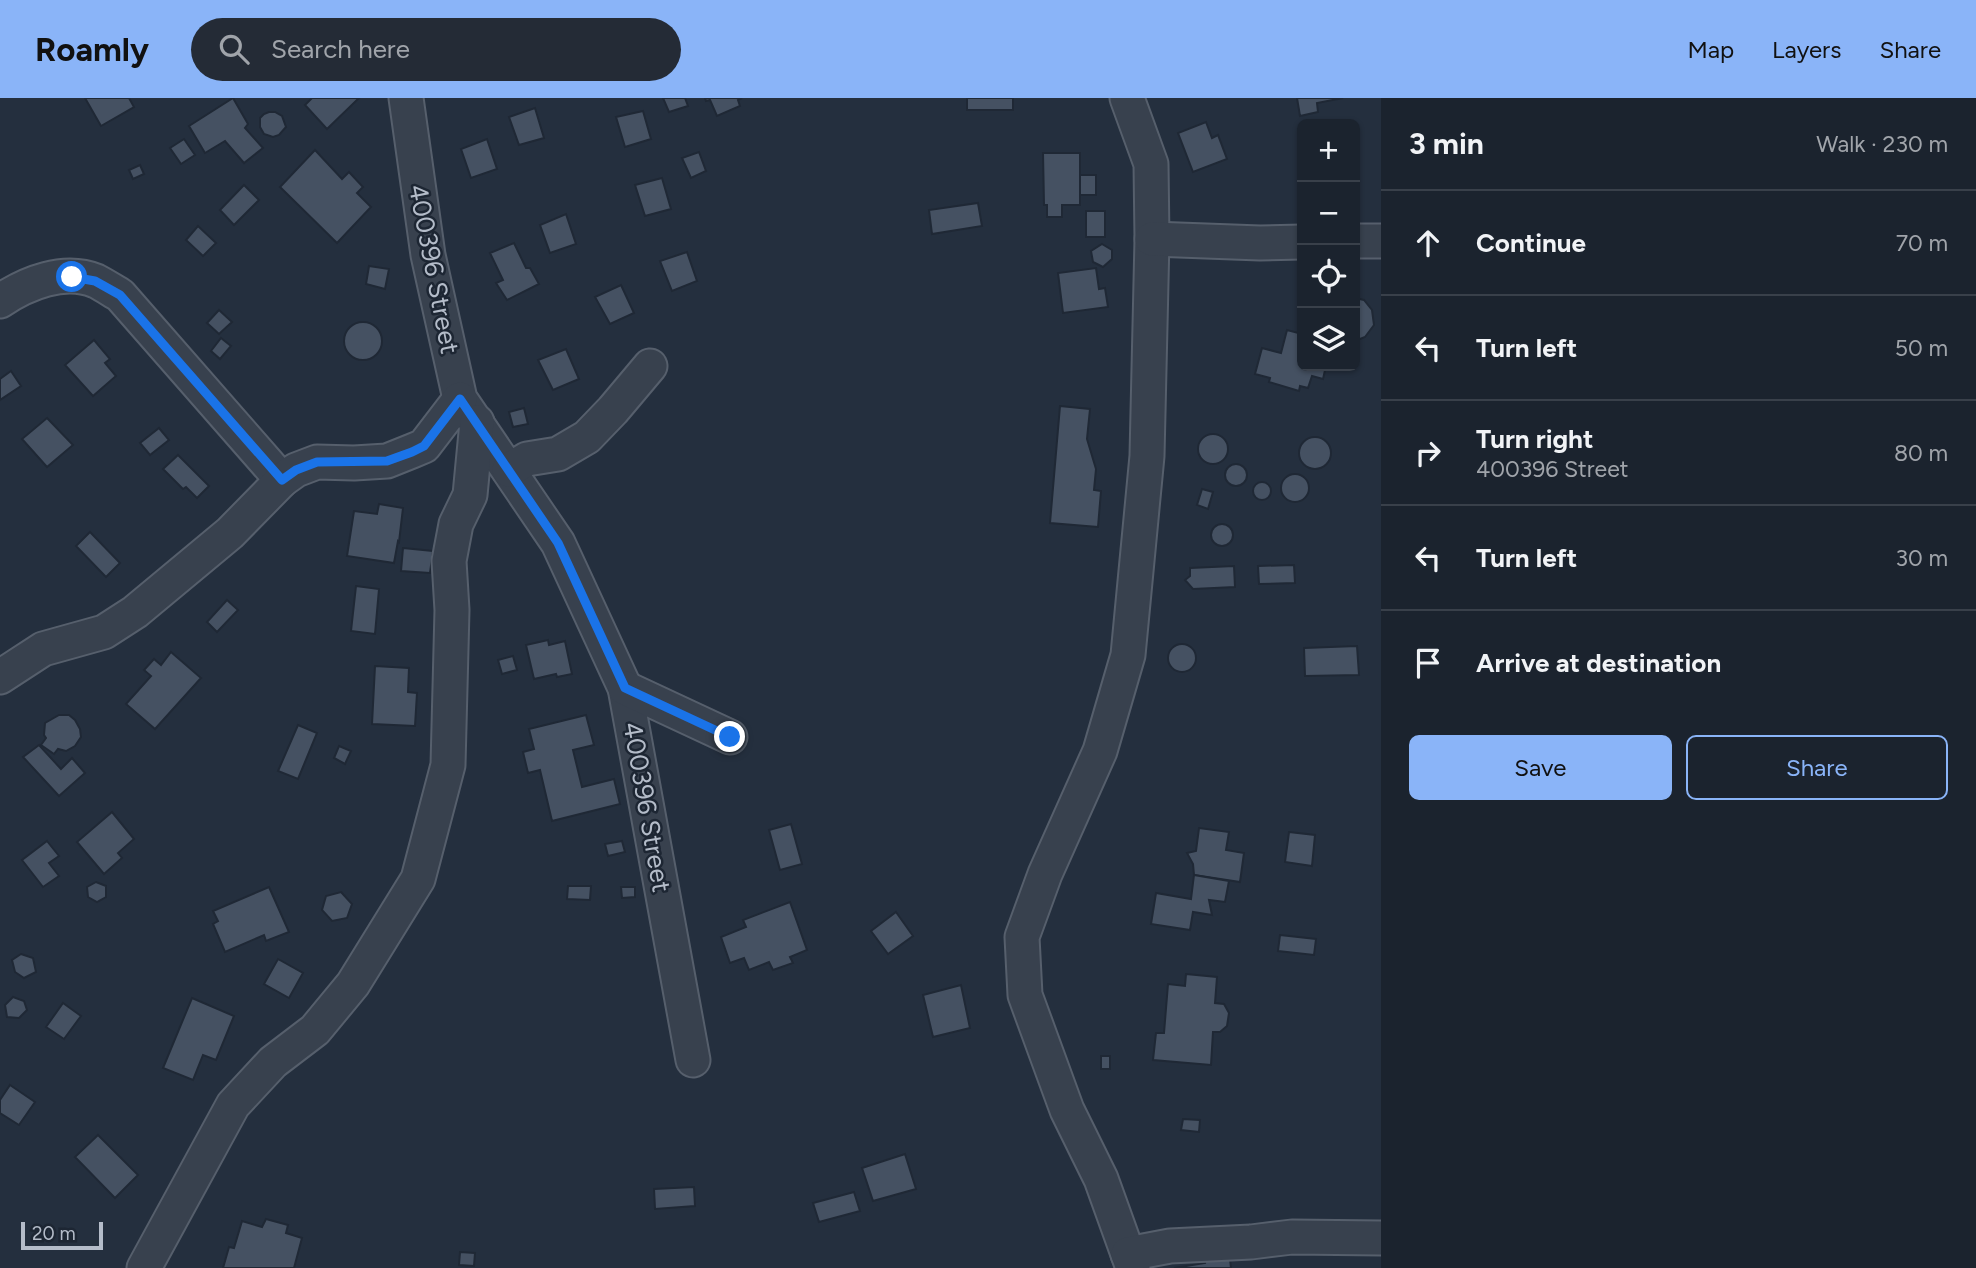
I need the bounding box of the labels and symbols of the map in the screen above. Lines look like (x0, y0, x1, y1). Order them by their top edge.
street label: 400396 Street (402, 181, 466, 357)
route start (56, 261, 87, 292)
street label: 400396 Street (616, 719, 678, 895)
route end (714, 721, 745, 752)
scale bar (21, 1219, 103, 1251)

